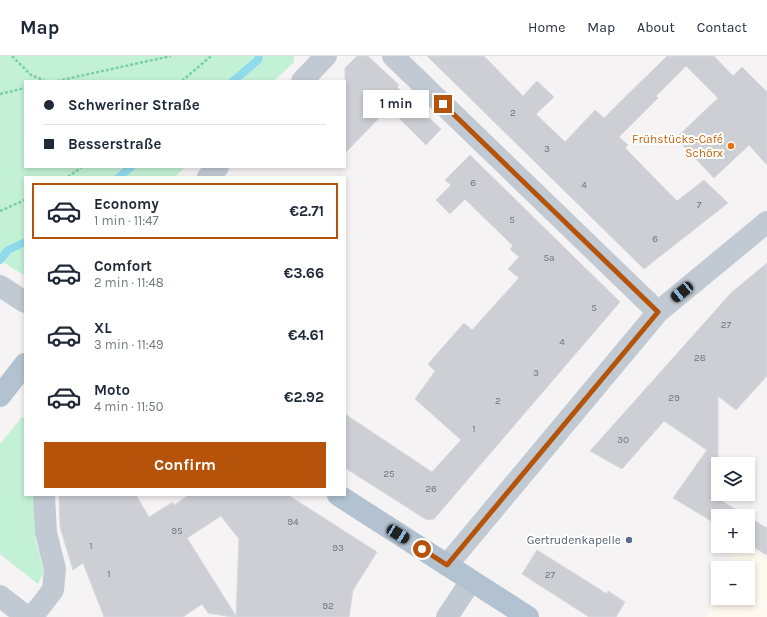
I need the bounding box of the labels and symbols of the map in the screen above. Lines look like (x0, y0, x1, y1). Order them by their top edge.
callout: 1 min (363, 90, 429, 118)
route end (434, 95, 452, 113)
house number: 2 (510, 107, 516, 119)
place label: Frühstücks-Café Schörx (632, 132, 723, 160)
marker: Frühstücks-Café Schörx (726, 141, 736, 151)
house number: 3 (544, 143, 550, 155)
house number: 6 (470, 177, 476, 189)
house number: 4 (581, 179, 587, 191)
house number: 7 (697, 199, 702, 211)
house number: 5 (509, 214, 515, 226)
house number: 6 (652, 233, 658, 245)
house number: 5a (543, 252, 555, 264)
car (669, 280, 695, 304)
house number: 5 (591, 302, 597, 314)
house number: 27 (721, 319, 732, 331)
house number: 4 (559, 336, 565, 348)
house number: 28 (694, 352, 706, 364)
house number: 3 (533, 367, 539, 379)
house number: 29 (668, 392, 680, 404)
house number: 2 (495, 395, 501, 407)
house number: 1 (472, 423, 476, 435)
house number: 30 (617, 434, 629, 446)
house number: 25 (383, 468, 395, 480)
house number: 26 (425, 483, 437, 495)
house number: 94 (287, 516, 299, 528)
car (385, 523, 411, 545)
house number: 95 (171, 525, 183, 537)
place label: Gertrudenkapelle (527, 533, 621, 547)
marker: Gertrudenkapelle (624, 535, 634, 545)
house number: 1 (89, 540, 93, 552)
route start (413, 540, 431, 558)
house number: 93 (332, 542, 344, 554)
house number: 1 (107, 568, 111, 580)
house number: 27 (545, 569, 556, 581)
house number: 92 (322, 600, 334, 612)

